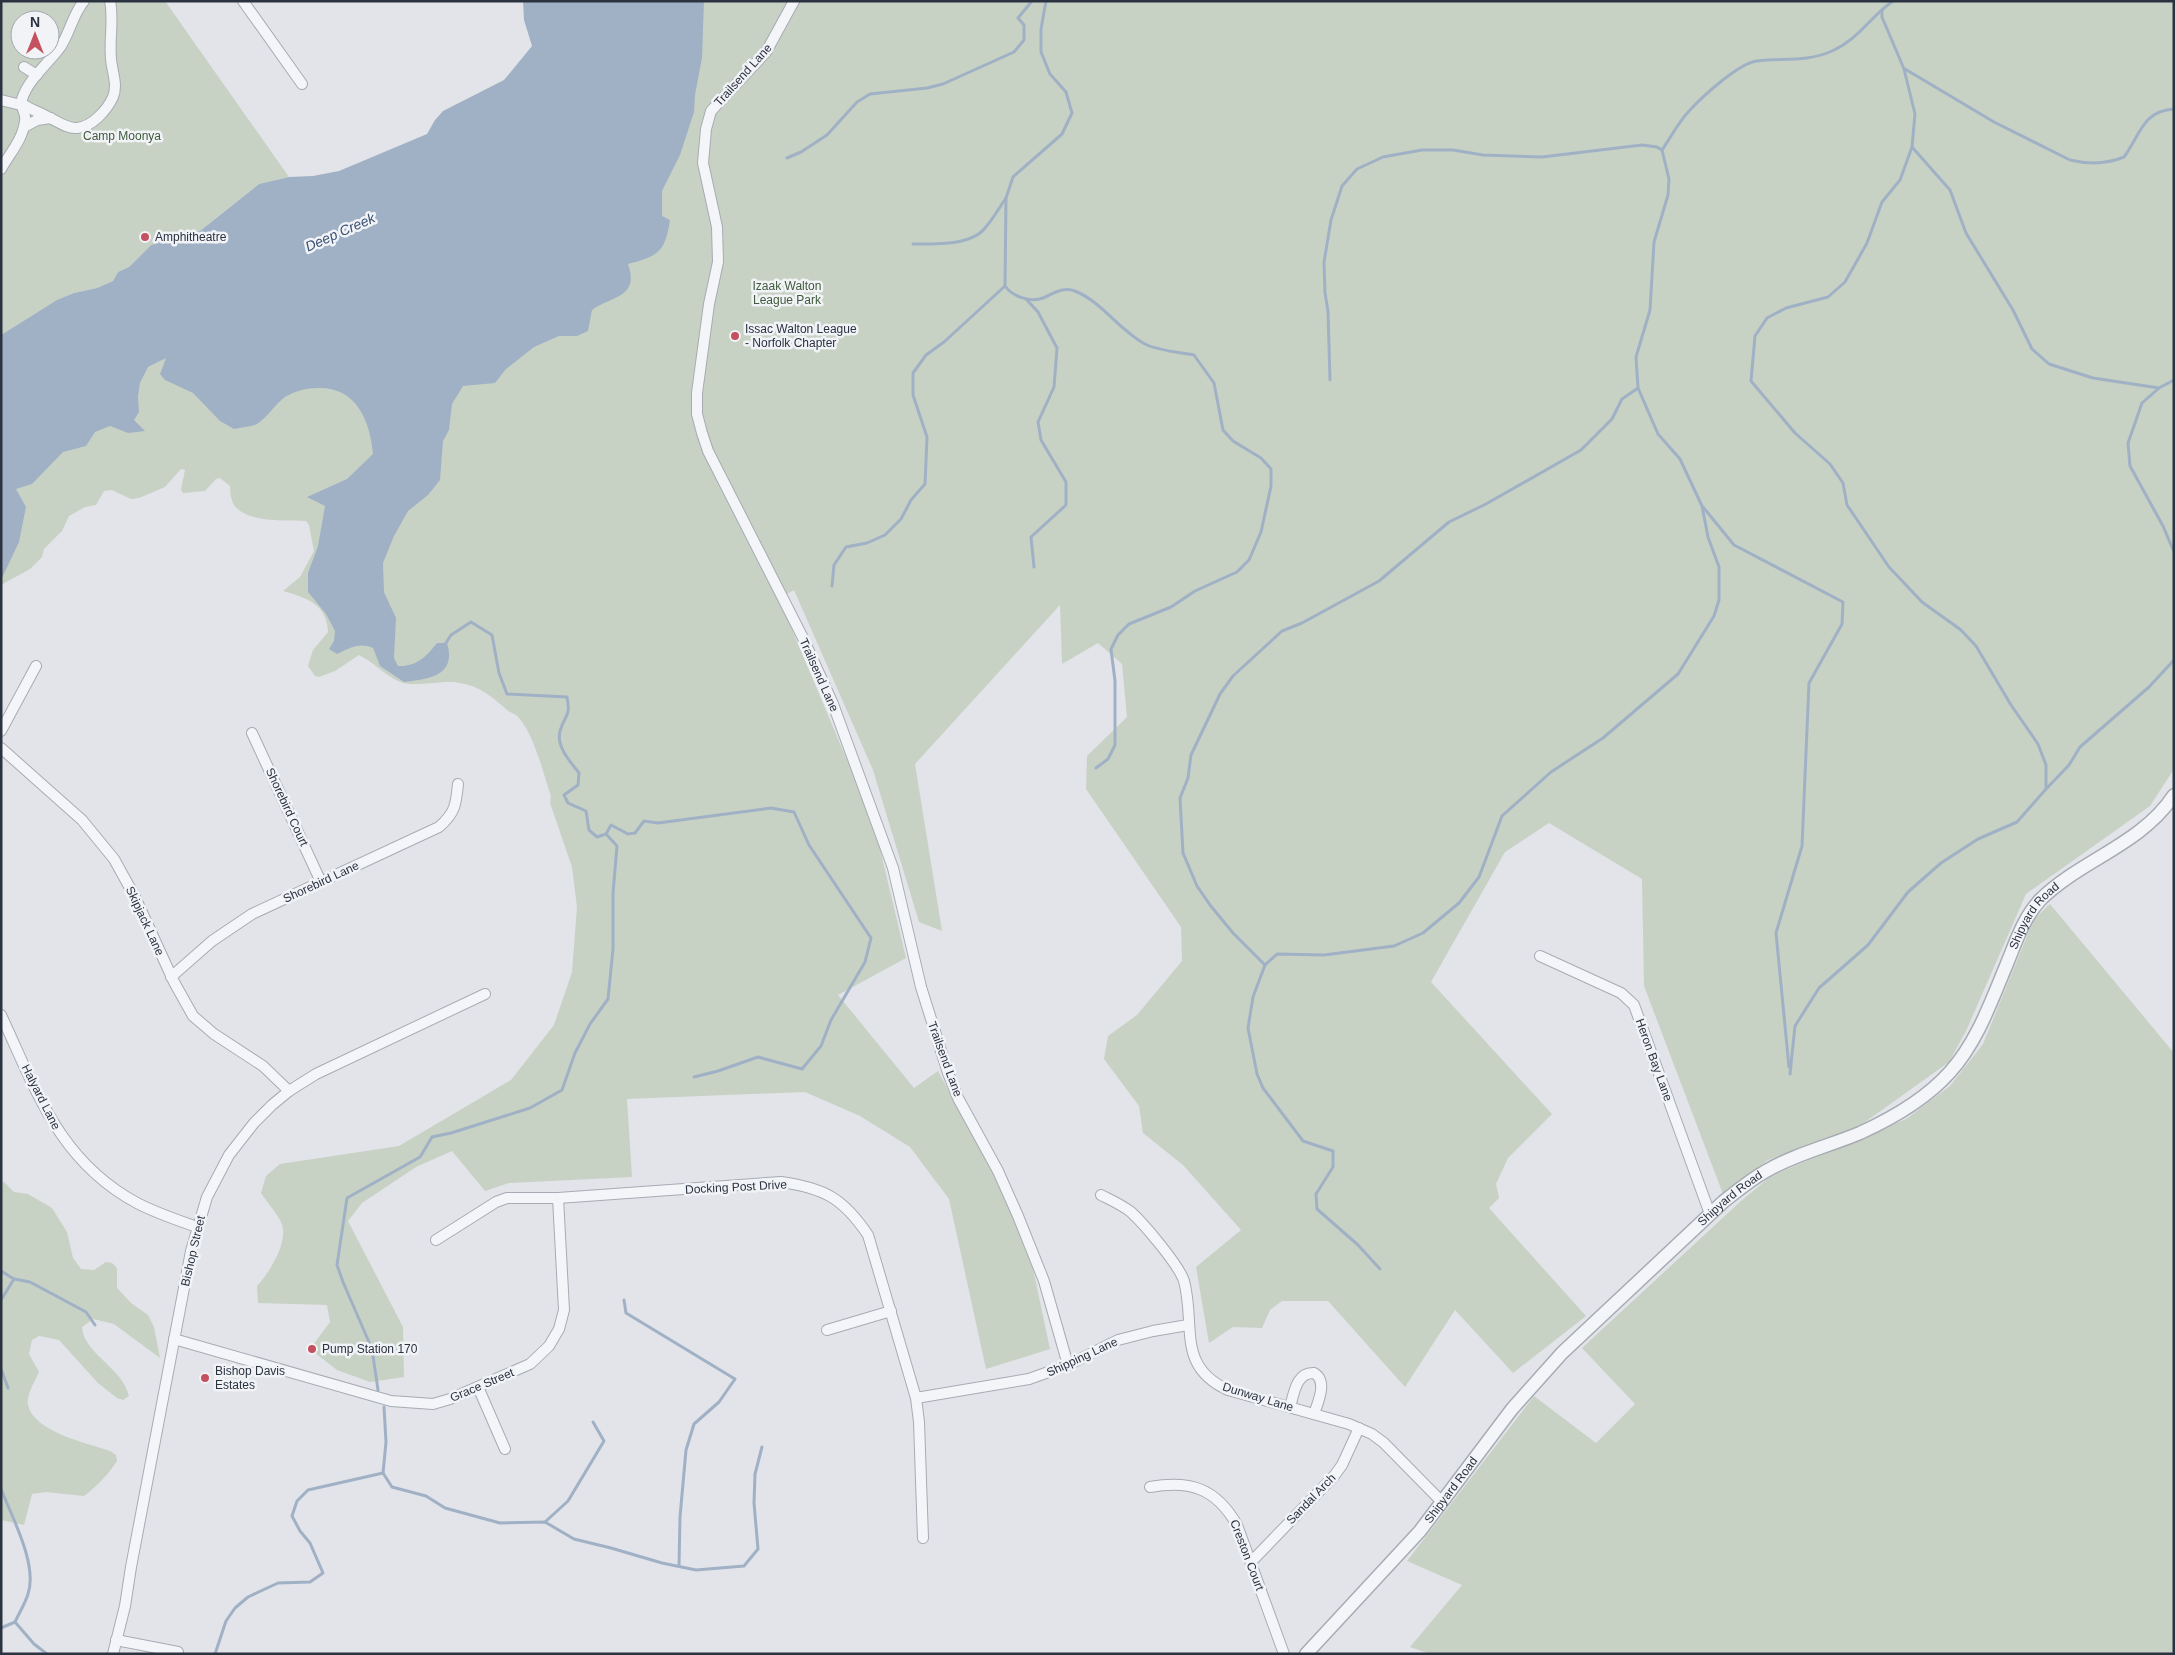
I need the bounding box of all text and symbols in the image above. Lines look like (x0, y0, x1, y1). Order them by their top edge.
north arrow (10, 10, 60, 60)
text: N (30, 14, 40, 30)
street label: Trailsend Lane (711, 41, 775, 109)
park label: Camp Moonya (83, 129, 161, 143)
water label: Deep Creek (303, 209, 378, 255)
place label: Amphitheatre (155, 230, 227, 244)
marker: Amphitheatre (139, 231, 151, 243)
park label: Izaak Walton League Park (753, 279, 822, 307)
place label: Issac Walton League - Norfolk Chapter (745, 322, 857, 350)
marker: Issac Walton League - Norfolk Chapter (729, 330, 741, 342)
street label: Trailsend Lane (797, 636, 842, 714)
street label: Shorebird Court (263, 766, 312, 849)
street label: Shorebird Lane (281, 858, 361, 906)
street label: Shipyard Road (2006, 879, 2062, 951)
street label: Skipjack Lane (123, 884, 167, 958)
street label: Heron Bay Lane (1633, 1017, 1676, 1103)
street label: Trailsend Lane (925, 1020, 965, 1099)
street label: Halyard Lane (19, 1062, 64, 1132)
street label: Shipyard Road (1695, 1168, 1765, 1229)
street label: Docking Post Drive (685, 1177, 788, 1197)
street label: Bishop Street (178, 1214, 208, 1288)
street label: Shipping Lane (1044, 1334, 1120, 1380)
place label: Pump Station 170 (322, 1342, 418, 1356)
marker: Pump Station 170 (306, 1343, 318, 1355)
place label: Bishop Davis Estates (215, 1364, 285, 1392)
street label: Grace Street (448, 1365, 517, 1405)
marker: Bishop Davis Estates (199, 1372, 211, 1384)
street label: Dunway Lane (1221, 1380, 1295, 1415)
street label: Shipyard Road (1421, 1454, 1480, 1526)
street label: Sandal Arch (1283, 1471, 1339, 1527)
street label: Creston Court (1227, 1518, 1267, 1593)

